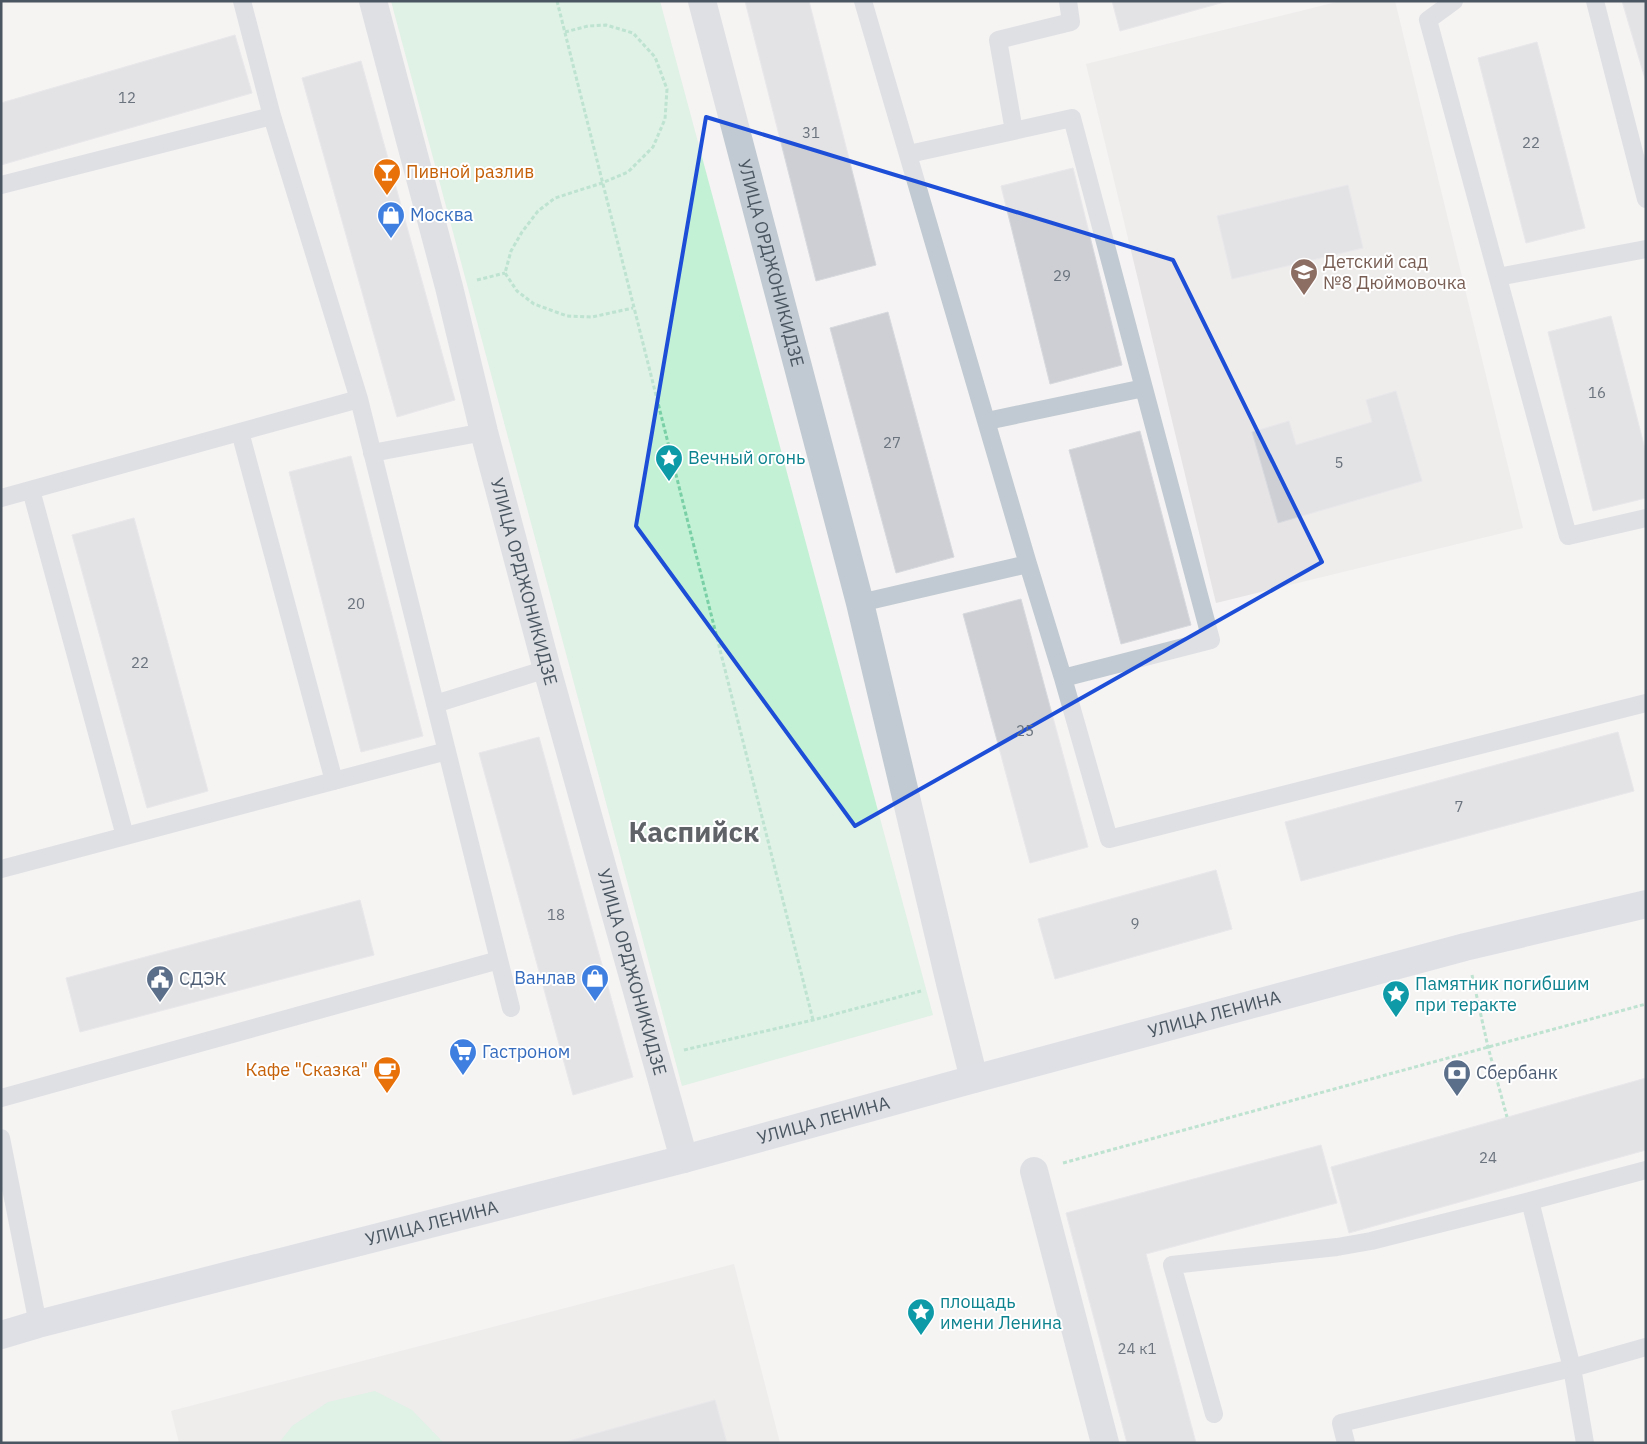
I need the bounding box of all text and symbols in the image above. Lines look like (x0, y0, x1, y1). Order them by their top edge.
house number: 12 (118, 88, 136, 107)
house number: 31 (802, 123, 820, 142)
house number: 22 (1522, 133, 1540, 152)
bar icon: Пивной разлив (372, 157, 402, 196)
street label: УЛИЦА ОРДЖОНИКИДЗЕ (733, 157, 810, 369)
place label: Пивной разлив (406, 160, 534, 183)
shop icon: Москва (376, 200, 406, 239)
place label: Москва (410, 203, 474, 226)
place label: Детский сад №8 Дюймовочка (1323, 250, 1466, 294)
school or university icon: Детский сад №8 Дюймовочка (1289, 257, 1319, 296)
house number: 29 (1053, 266, 1071, 285)
house number: 16 (1588, 383, 1606, 402)
house number: 27 (883, 433, 901, 452)
place icon: Вечный огонь (654, 443, 684, 482)
place label: Вечный огонь (688, 446, 805, 469)
house number: 5 (1334, 453, 1344, 472)
street label: УЛИЦА ОРДЖОНИКИДЗЕ (486, 475, 563, 688)
house number: 20 (347, 594, 365, 613)
house number: 22 (131, 653, 149, 672)
house number: 25 (1016, 721, 1034, 740)
house number: 7 (1454, 797, 1464, 816)
district label: Каспийск (628, 813, 760, 850)
street label: УЛИЦА ОРДЖОНИКИДЗЕ (592, 866, 672, 1078)
house number: 18 (547, 905, 565, 924)
house number: 9 (1130, 914, 1140, 933)
shop icon: Ванлав (580, 963, 610, 1002)
public building icon: СДЭК (145, 964, 175, 1003)
place label: Ванлав (514, 966, 576, 989)
place label: СДЭК (179, 967, 227, 990)
place label: Памятник погибшим при теракте (1415, 972, 1590, 1016)
place icon: Памятник погибшим при теракте (1381, 979, 1411, 1018)
street label: УЛИЦА ЛЕНИНА (1145, 985, 1283, 1043)
supermarket icon: Гастроном (448, 1037, 478, 1076)
place label: Гастроном (482, 1040, 570, 1063)
cafe icon: Кафе "Сказка" (372, 1055, 402, 1094)
place label: Кафе "Сказка" (245, 1058, 368, 1081)
bank icon: Сбербанк (1442, 1058, 1472, 1097)
place label: Сбербанк (1476, 1061, 1558, 1084)
street label: УЛИЦА ЛЕНИНА (755, 1091, 893, 1149)
house number: 24 (1479, 1148, 1497, 1167)
street label: УЛИЦА ЛЕНИНА (363, 1195, 501, 1251)
place label: площадь имени Ленина (940, 1290, 1062, 1334)
place icon: площадь имени Ленина (906, 1297, 936, 1336)
house number: 24 к1 (1118, 1339, 1156, 1358)

